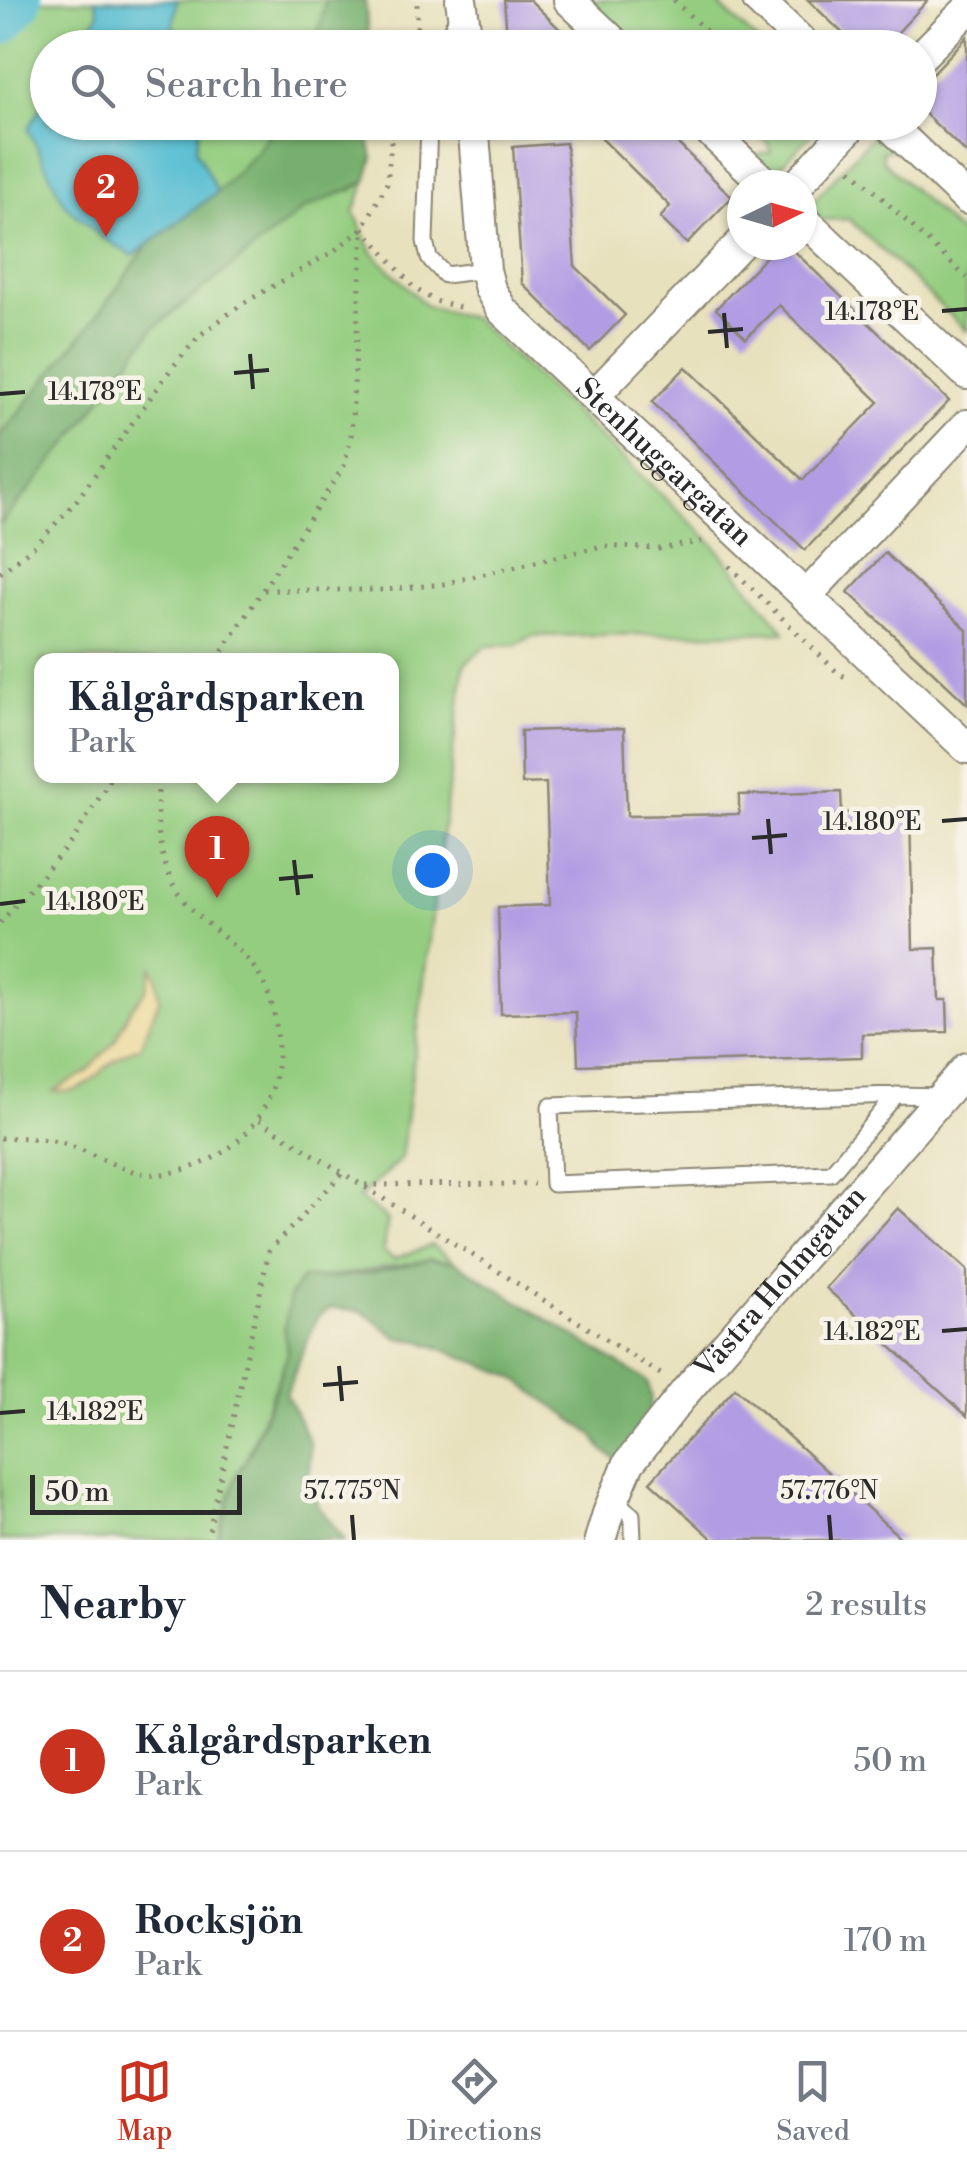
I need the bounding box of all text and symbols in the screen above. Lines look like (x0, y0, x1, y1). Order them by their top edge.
search box (30, 30, 937, 140)
icon: search (65, 58, 120, 113)
text: Search here (145, 62, 348, 109)
pin: 2 (74, 154, 138, 237)
north arrow (727, 170, 817, 260)
text: 14.178°E (825, 297, 919, 328)
street label: Stenhuggargatan (567, 370, 761, 555)
text: 14.178°E (48, 377, 142, 408)
popup (34, 653, 399, 783)
text: Kålgårdsparken (68, 675, 365, 722)
text: Park (68, 722, 135, 762)
text: 14.180°E (822, 807, 922, 838)
pin: 1 (184, 816, 250, 898)
your location (407, 845, 458, 896)
text: 14.180°E (45, 887, 145, 918)
street label: Västra Holmgatan (686, 1178, 875, 1388)
text: 14.182°E (824, 1317, 920, 1348)
text: 14.182°E (47, 1397, 143, 1428)
scale bar (30, 1470, 242, 1514)
text: 50 m (45, 1475, 109, 1510)
text: 57.775°N (304, 1476, 401, 1507)
text: 57.776°N (780, 1476, 878, 1507)
text: Nearby (40, 1579, 185, 1632)
text: 2 results (805, 1585, 927, 1625)
text: Kålgårdsparken (135, 1718, 431, 1765)
text: 1 (65, 1741, 80, 1781)
text: 50 m (854, 1741, 927, 1781)
text: Park (135, 1765, 202, 1805)
text: Rocksjön (135, 1898, 303, 1945)
text: 2 (62, 1921, 83, 1961)
text: 170 m (844, 1921, 927, 1961)
text: Park (135, 1945, 202, 1985)
tab: Map (117, 2054, 172, 2149)
tab: Directions (407, 2054, 542, 2149)
tab: Saved (776, 2054, 850, 2149)

